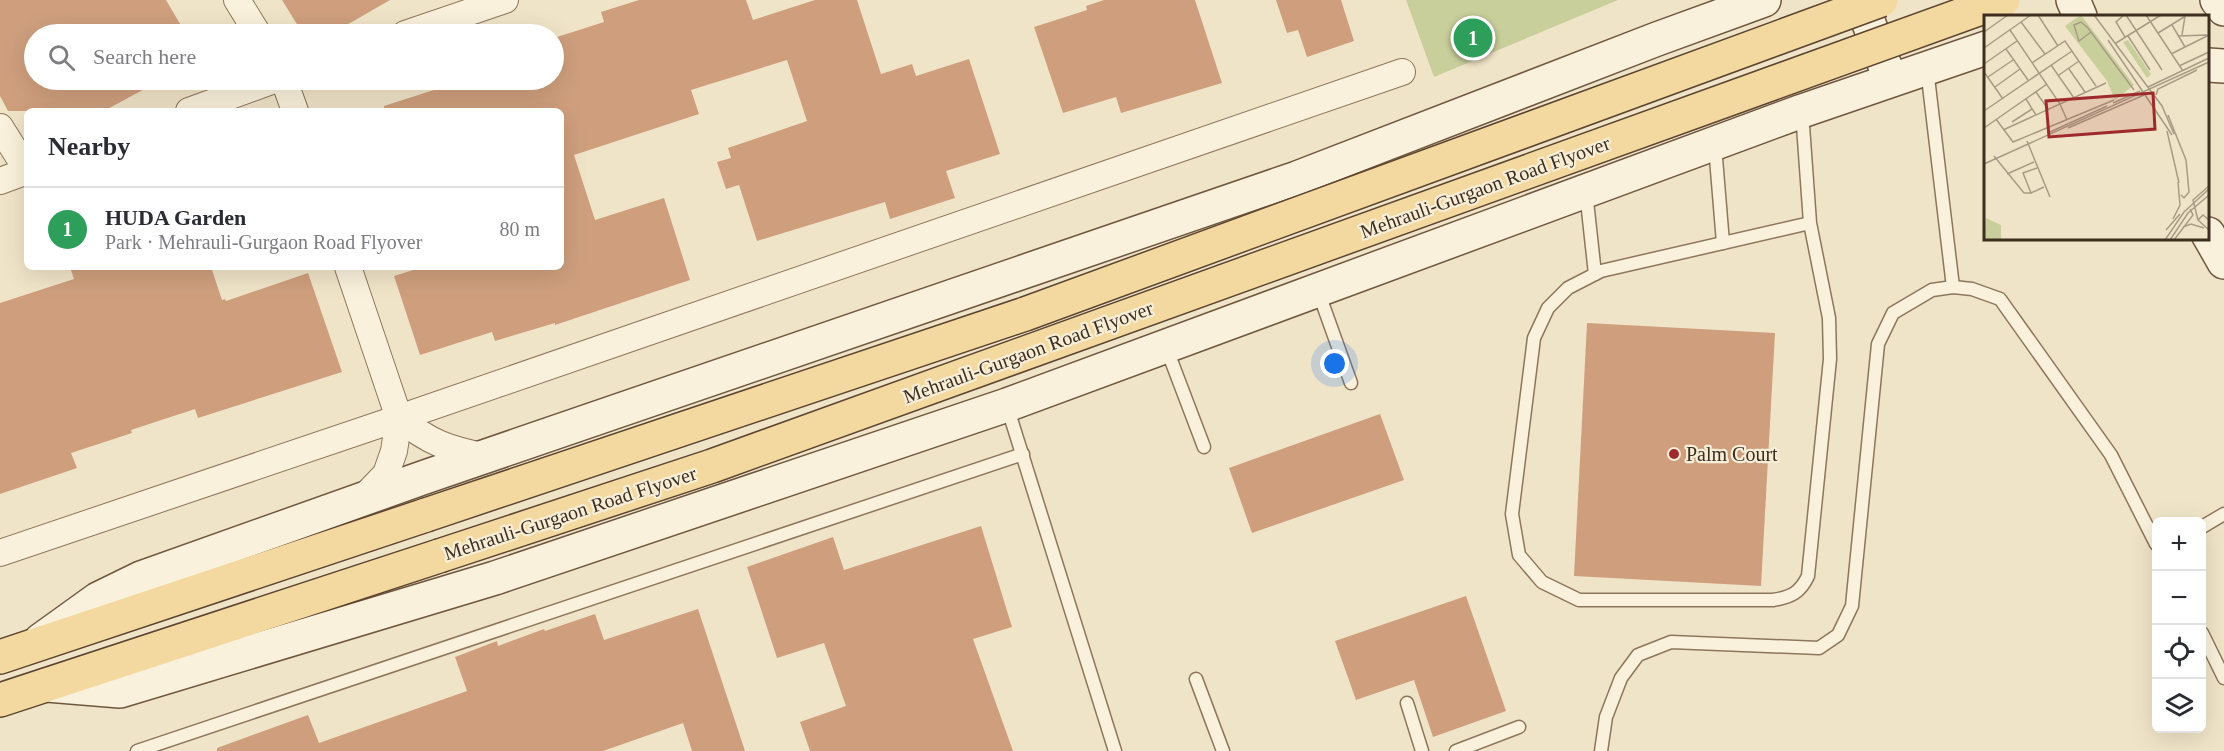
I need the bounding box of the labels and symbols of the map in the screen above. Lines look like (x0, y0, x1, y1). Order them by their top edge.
pin: 1 (1454, 15, 1492, 60)
inset map (1984, 15, 2209, 240)
street label: Mehrauli-Gurgaon Road Flyover (1357, 131, 1613, 243)
street label: Mehrauli-Gurgaon Road Flyover (900, 296, 1156, 408)
your location (1320, 349, 1349, 378)
place label: Palm Court (1686, 443, 1778, 465)
marker: Palm Court (1667, 447, 1681, 461)
street label: Mehrauli-Gurgaon Road Flyover (441, 462, 700, 565)

